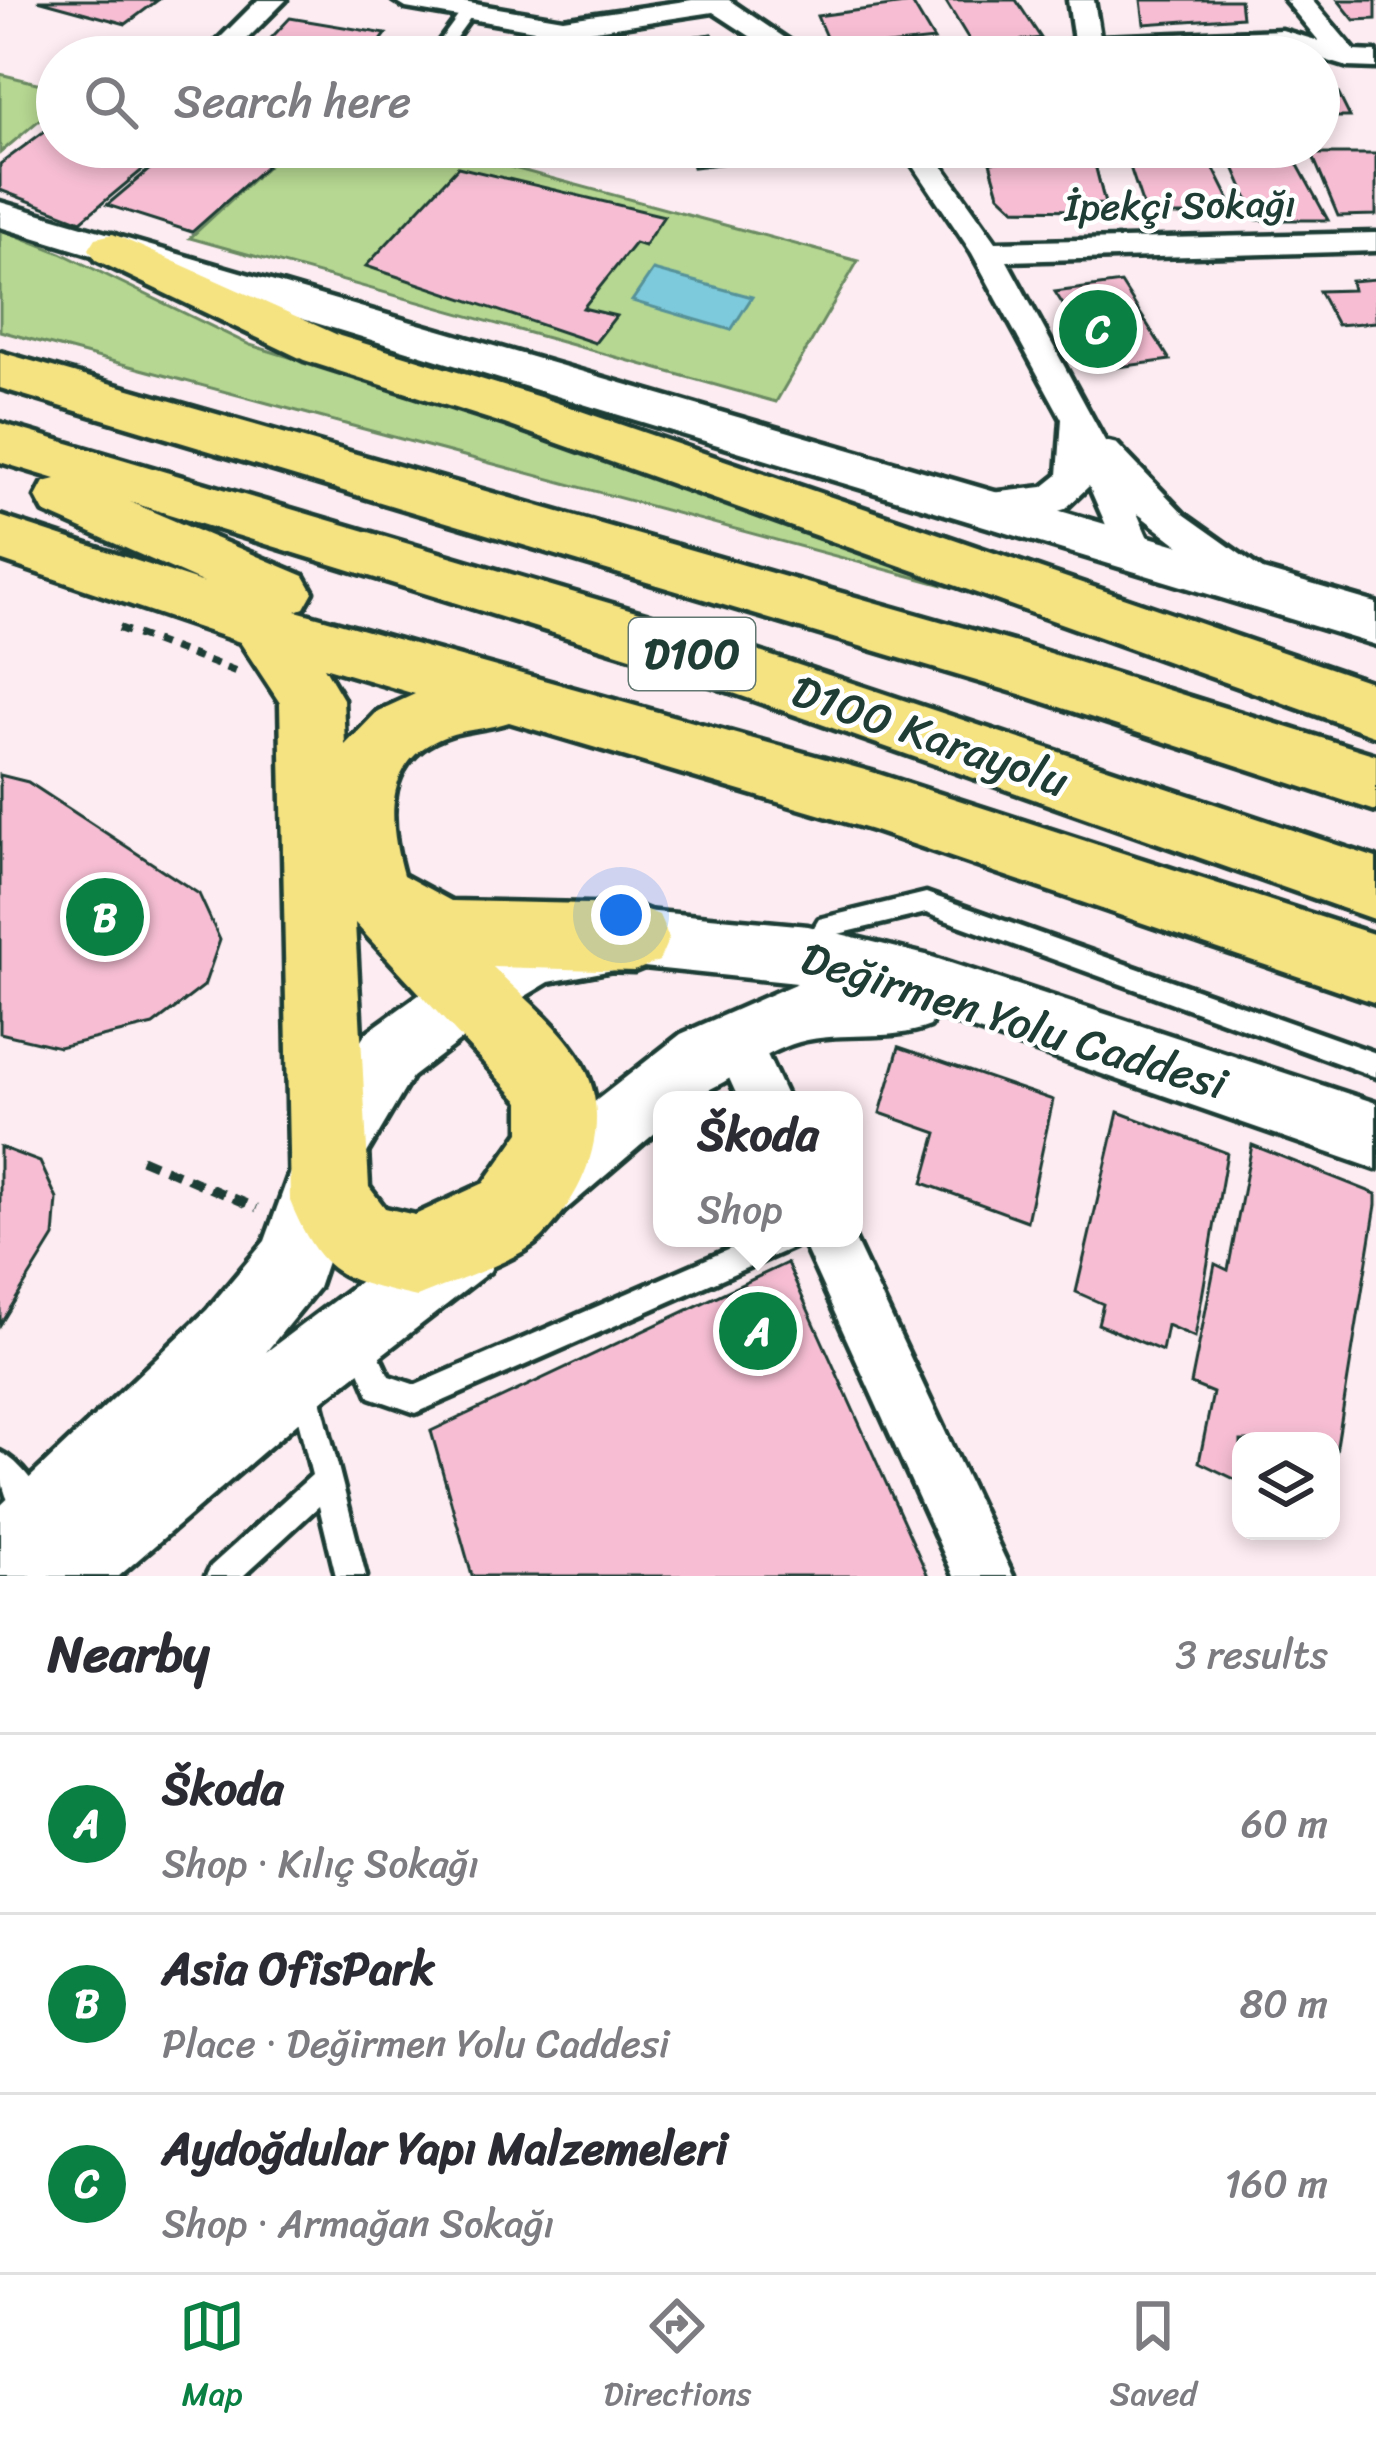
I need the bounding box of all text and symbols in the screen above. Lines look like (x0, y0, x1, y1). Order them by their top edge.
search box (36, 36, 1340, 168)
text: Search here (174, 62, 411, 142)
icon: search (78, 69, 144, 135)
street label: İpekçi Sokağı (1063, 168, 1296, 242)
pin: C (1059, 284, 1137, 374)
road number: D100 (629, 618, 755, 690)
street label: D100 Karayolu (781, 651, 1079, 821)
pin: B (66, 872, 144, 962)
your location (591, 885, 651, 945)
street label: Değirmen Yolu Caddesi (791, 918, 1238, 1124)
popup (653, 1091, 863, 1247)
text: Škoda (697, 1095, 819, 1175)
text: Shop (697, 1175, 783, 1244)
pin: A (719, 1286, 797, 1376)
map controls (1232, 1432, 1340, 1540)
button: layers (1232, 1432, 1340, 1540)
text: Nearby (48, 1609, 209, 1699)
text: 3 results (1175, 1620, 1328, 1689)
text: Škoda (162, 1749, 283, 1829)
text: A (74, 1789, 100, 1858)
text: 60 m (1241, 1789, 1328, 1858)
text: Shop · Kılıç Sokağı (162, 1829, 479, 1898)
text: Asia OfisPark (162, 1929, 434, 2009)
text: B (75, 1969, 99, 2038)
text: 80 m (1240, 1969, 1328, 2038)
text: Place · Değirmen Yolu Caddesi (162, 2009, 670, 2078)
text: Aydoğdular Yapı Malzemeleri (162, 2109, 728, 2189)
text: C (75, 2149, 99, 2218)
text: 160 m (1224, 2149, 1328, 2218)
text: Shop · Armağan Sokağı (162, 2189, 554, 2258)
tab: Map (179, 2293, 245, 2423)
tab: Directions (604, 2293, 751, 2423)
tab: Saved (1110, 2293, 1197, 2423)

